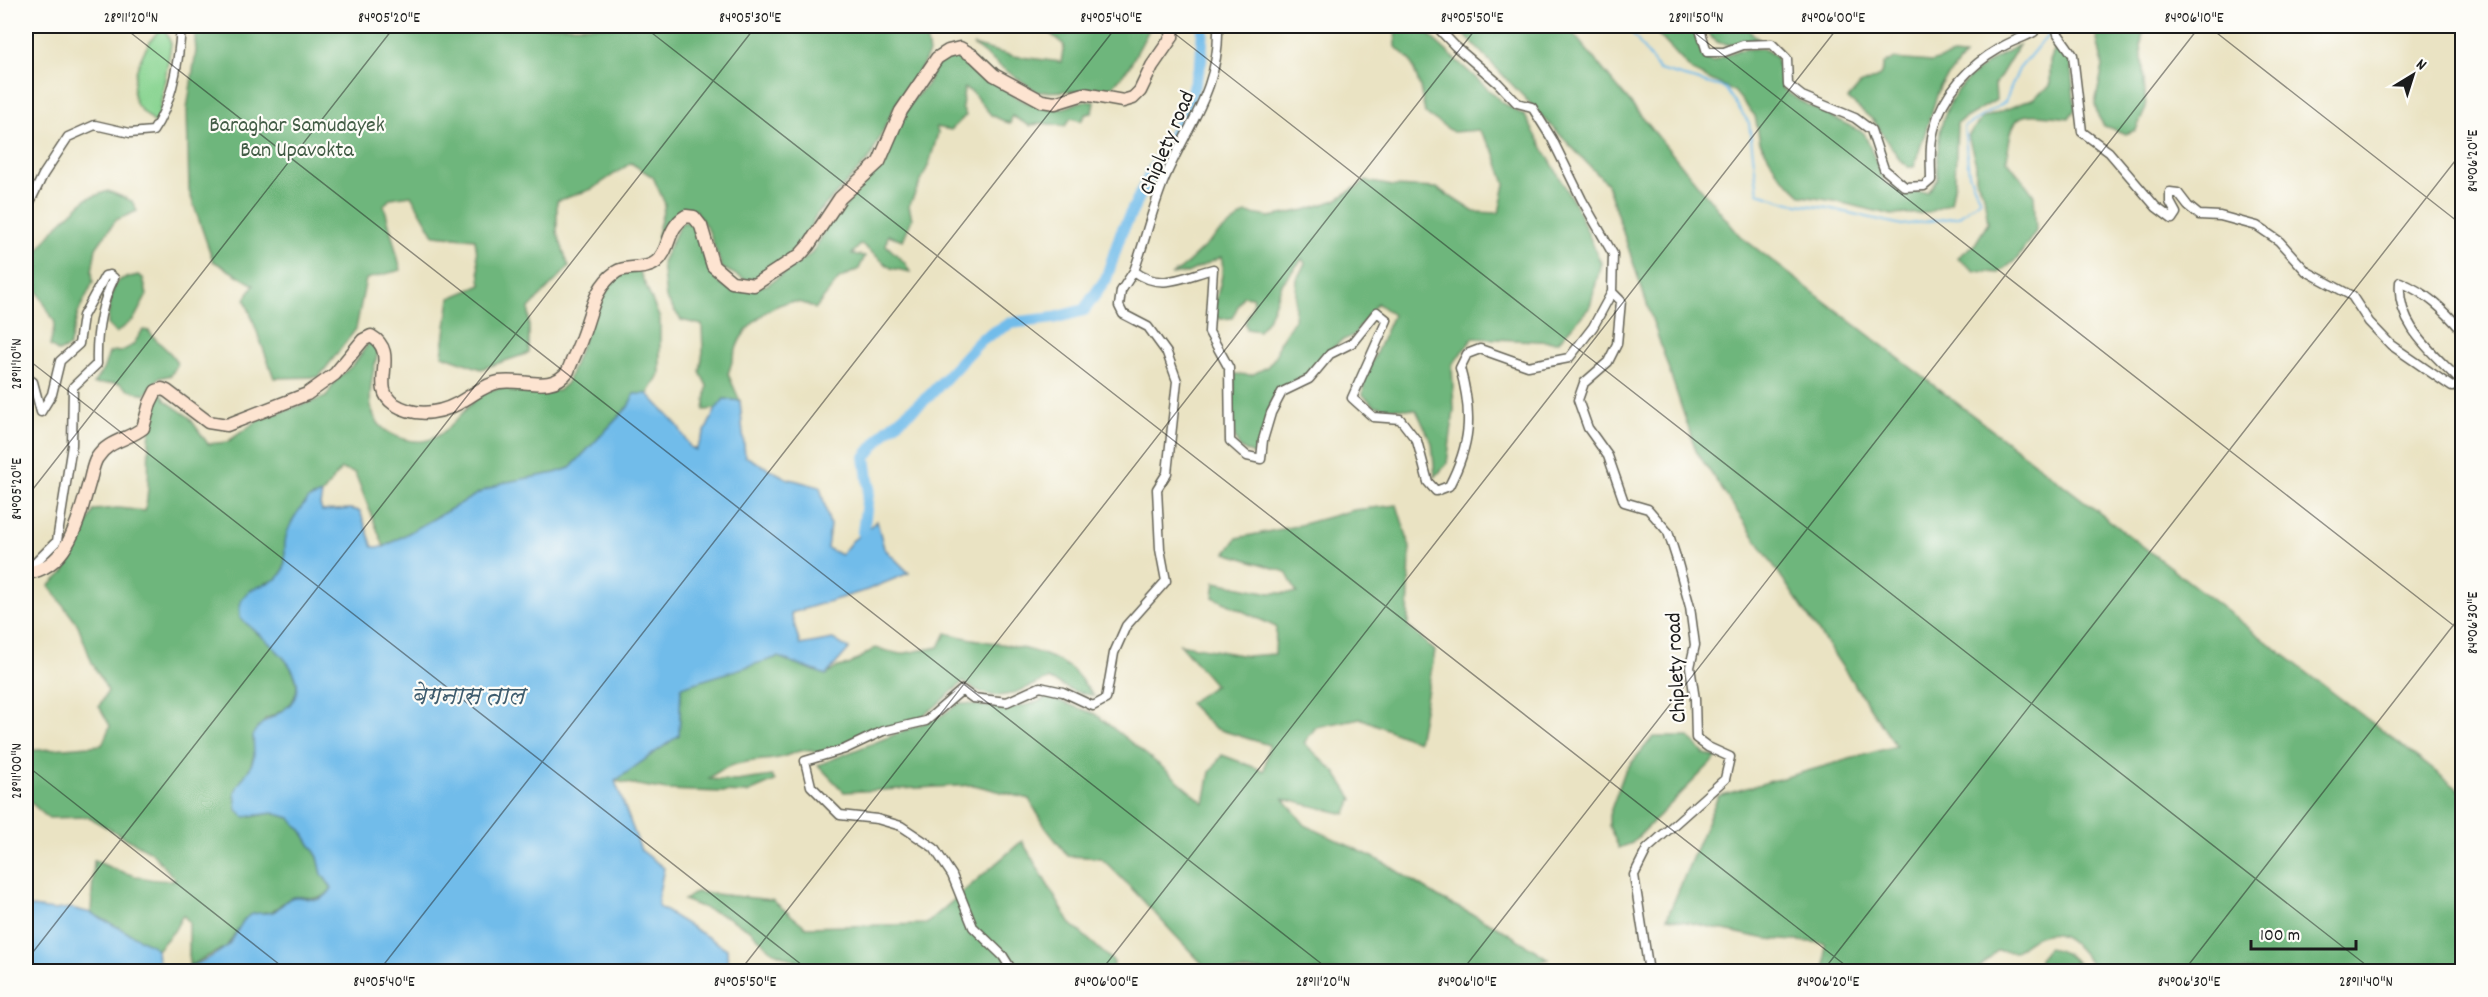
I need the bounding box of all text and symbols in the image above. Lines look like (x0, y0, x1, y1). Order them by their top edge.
text: 28°11'20"N (104, 8, 158, 30)
text: 84°05'20"E (358, 8, 420, 30)
text: 84°05'30"E (719, 8, 781, 30)
text: 84°05'40"E (1080, 8, 1142, 30)
text: 84°05'50"E (1441, 8, 1503, 30)
text: 28°11'50"N (1669, 8, 1723, 30)
text: 84°06'00"E (1801, 8, 1865, 30)
text: 84°06'10"E (2164, 8, 2224, 30)
north arrow (2383, 45, 2443, 105)
text: N (2411, 54, 2431, 77)
street label: Chiplety road (1132, 86, 1204, 200)
park label: Baraghar Samudayek Ban Upavokta (209, 111, 385, 167)
text: 84°06'20"E (2463, 130, 2485, 192)
text: 28°11'10"N (7, 338, 29, 390)
text: 84°05'20"E (7, 458, 29, 520)
text: 84°06'30"E (2463, 592, 2485, 654)
street label: Chiplety road (1659, 612, 1696, 724)
water label: बेगनास ताल (411, 681, 528, 715)
text: 28°11'00"N (7, 743, 29, 799)
scale bar (2251, 913, 2356, 951)
text: 100 m (2260, 924, 2300, 949)
text: 84°05'40"E (353, 972, 415, 994)
text: 84°05'50"E (714, 972, 776, 994)
text: 84°06'00"E (1074, 972, 1138, 994)
text: 28°11'20"N (1296, 972, 1350, 994)
text: 84°06'10"E (1437, 972, 1497, 994)
text: 84°06'20"E (1797, 972, 1859, 994)
text: 84°06'30"E (2158, 972, 2220, 994)
text: 28°11'40"N (2339, 972, 2393, 994)

